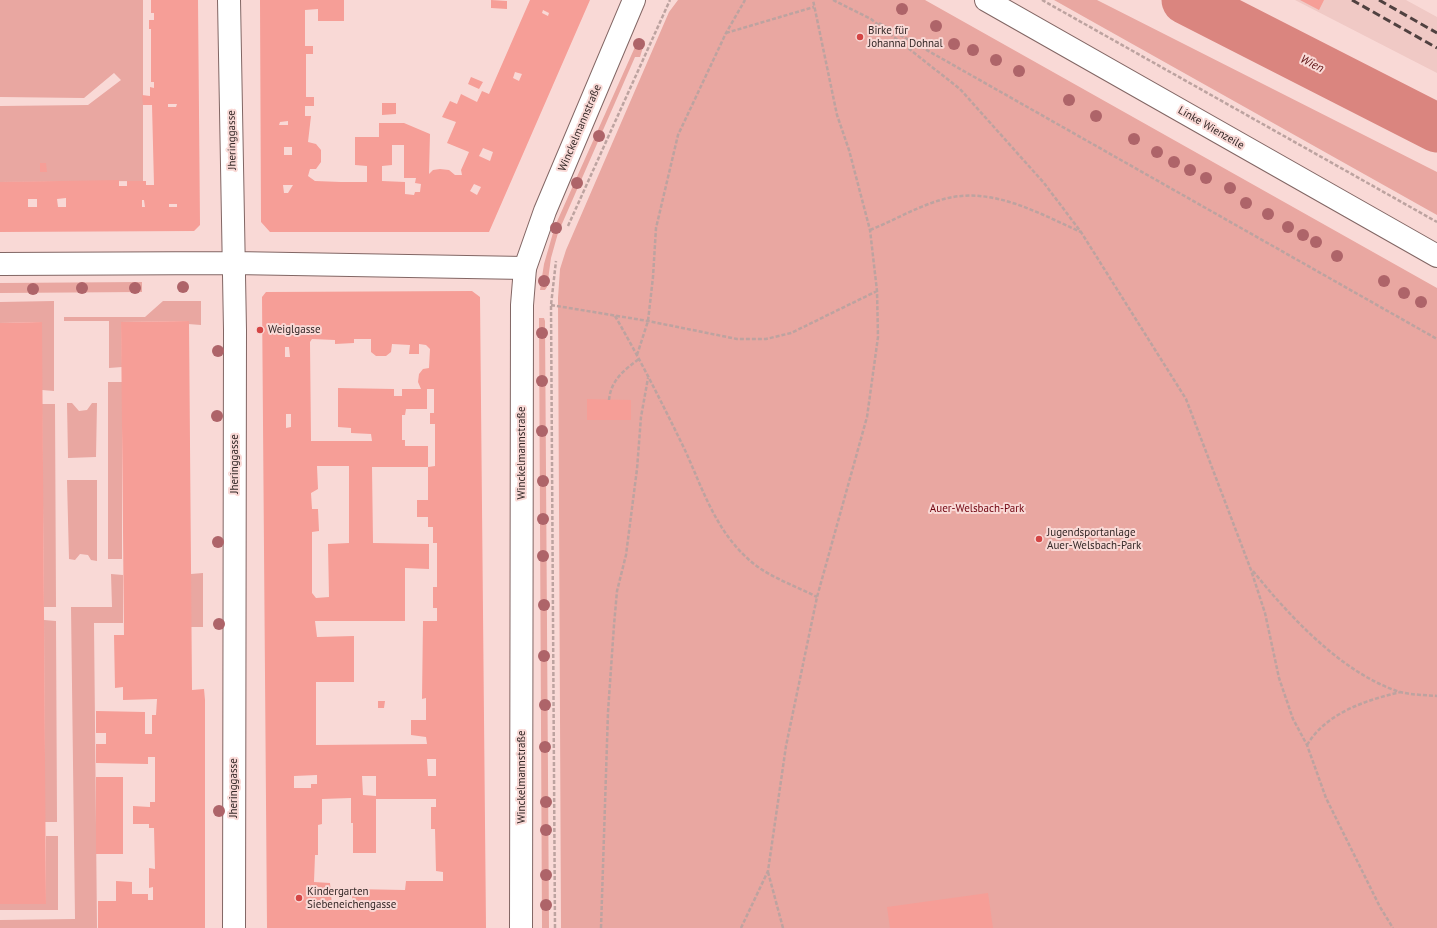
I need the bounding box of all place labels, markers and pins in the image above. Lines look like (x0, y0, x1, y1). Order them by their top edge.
place label: Birke für Johanna Dohnal (868, 24, 943, 50)
marker: Birke für Johanna Dohnal (855, 32, 865, 42)
place label: Weiglgasse (268, 323, 321, 337)
marker: Weiglgasse (255, 325, 265, 335)
place label: Jugendsportanlage Auer-Welsbach-Park (1047, 526, 1141, 552)
marker: Jugendsportanlage Auer-Welsbach-Park (1034, 534, 1044, 544)
place label: Kindergarten Siebeneichengasse (307, 885, 396, 911)
marker: Kindergarten Siebeneichengasse (294, 893, 304, 903)

